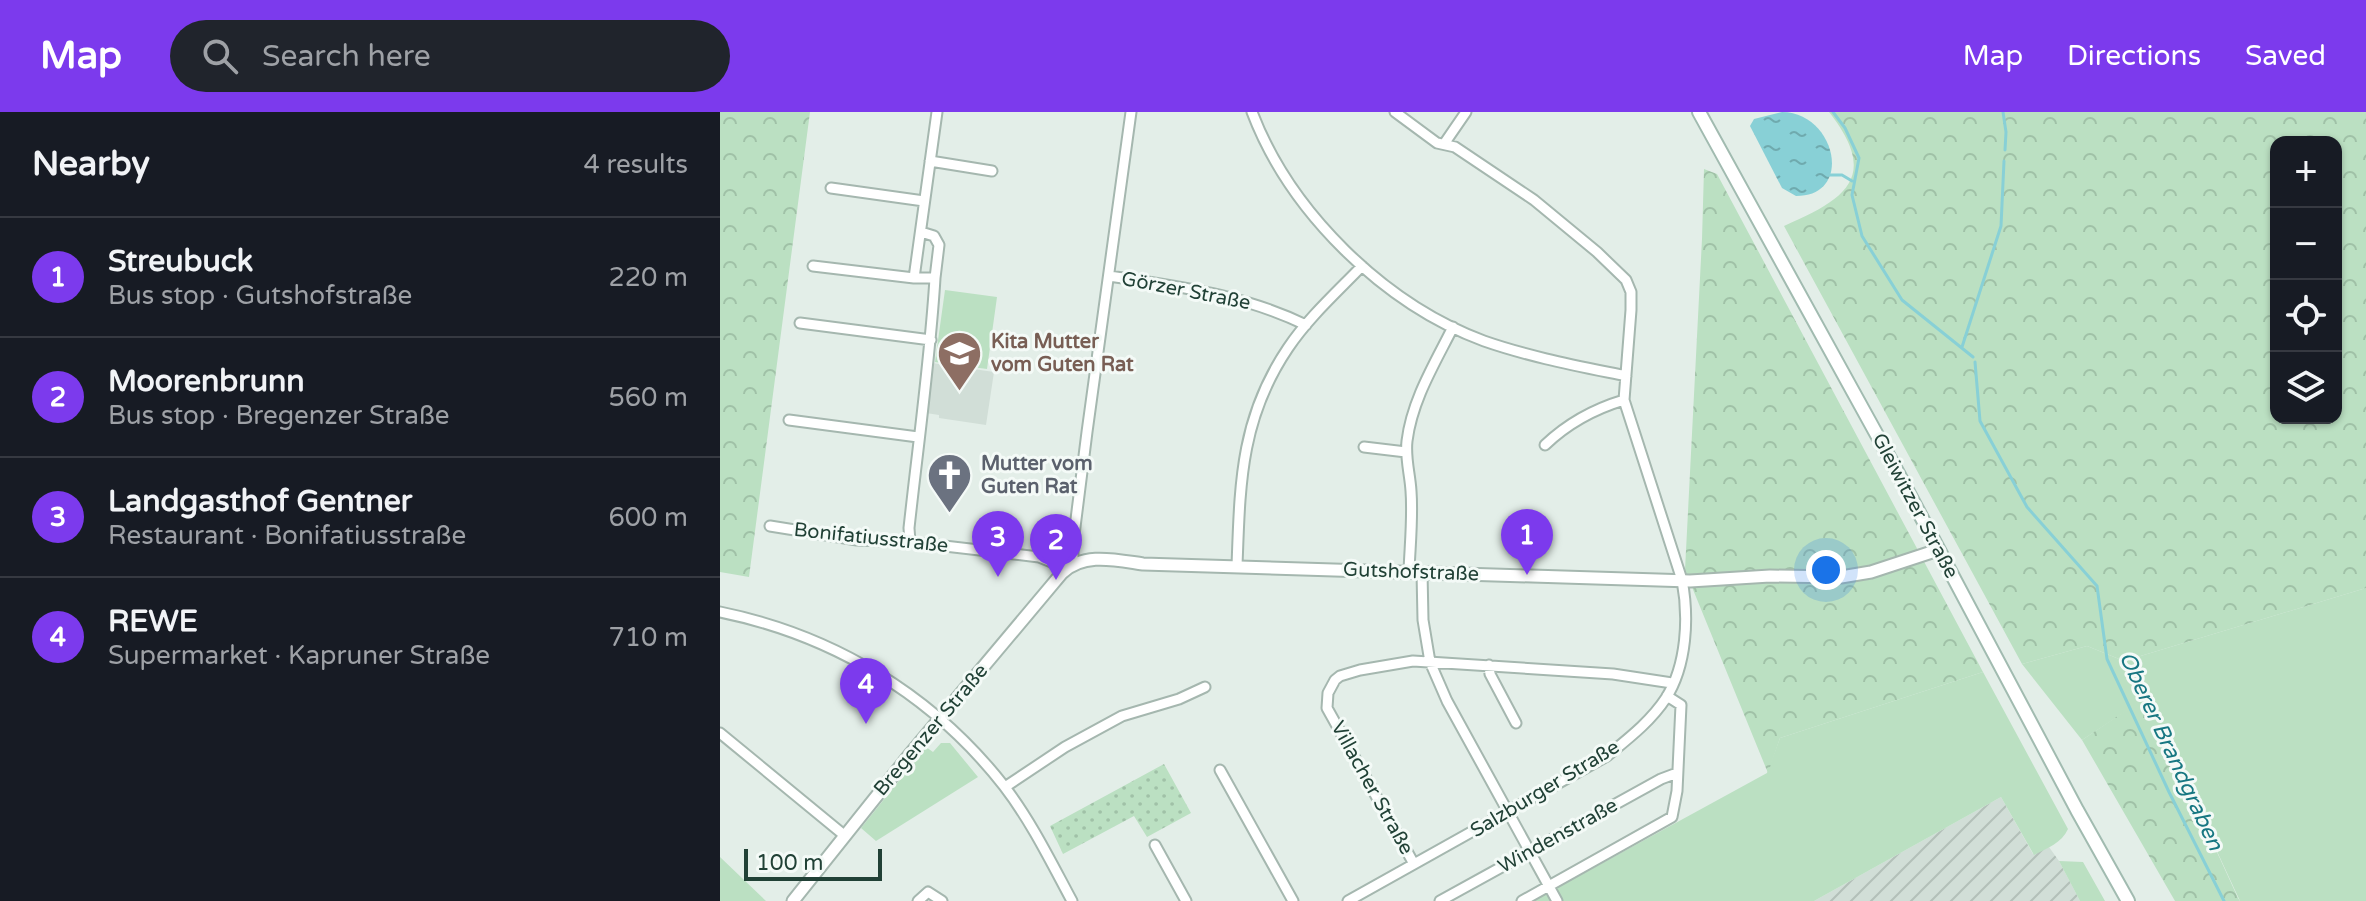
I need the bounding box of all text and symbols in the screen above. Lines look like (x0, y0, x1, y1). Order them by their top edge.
search box (170, 20, 730, 92)
text: Map (40, 33, 122, 79)
icon: search (198, 34, 242, 78)
text: Search here (262, 38, 431, 75)
text: Map (1963, 39, 2023, 73)
text: Directions (2067, 39, 2201, 73)
text: Saved (2245, 39, 2326, 73)
map controls (2270, 136, 2342, 424)
button: + (2270, 136, 2342, 208)
text: Nearby (32, 144, 150, 185)
text: 4 results (583, 149, 688, 180)
button: − (2270, 208, 2342, 280)
text: Streubuck (108, 243, 253, 280)
text: 1 (50, 262, 66, 293)
text: 220 m (608, 262, 688, 293)
street label: Görzer Straße (1119, 267, 1253, 315)
text: Bus stop · Gutshofstraße (108, 280, 412, 311)
button: locate (2270, 280, 2342, 352)
school or university icon: Kita Mutter vom Guten Rat (936, 330, 984, 393)
place label: Kita Mutter vom Guten Rat (991, 330, 1134, 377)
button: layers (2270, 352, 2342, 424)
text: Moorenbrunn (108, 363, 305, 400)
text: 2 (50, 382, 66, 413)
text: 560 m (608, 382, 688, 413)
text: Bus stop · Bregenzer Straße (108, 400, 449, 431)
street label: Gleiwitzer Straße (1867, 429, 1963, 583)
church icon: Mutter vom Guten Rat (926, 451, 974, 514)
place label: Mutter vom Guten Rat (981, 452, 1093, 499)
text: Landgasthof Gentner (108, 483, 412, 520)
text: 3 (50, 502, 66, 533)
text: 600 m (608, 502, 688, 533)
pin: 1 (1501, 509, 1553, 575)
pin: 3 (972, 511, 1024, 577)
pin: 2 (1030, 514, 1082, 580)
street label: Bonifatiusstraße (792, 518, 950, 558)
text: Restaurant · Bonifatiusstraße (108, 520, 466, 551)
your location (1806, 550, 1846, 590)
street label: Gutshofstraße (1343, 558, 1479, 586)
text: REWE (108, 603, 198, 640)
text: 4 (50, 622, 66, 653)
text: 710 m (608, 622, 688, 653)
text: Supermarket · Kapruner Straße (108, 640, 490, 671)
water label: Oberer Brandgraben (2114, 648, 2229, 855)
pin: 4 (840, 658, 892, 724)
street label: Bregenzer Straße (869, 659, 993, 801)
street label: Villacher Straße (1325, 717, 1419, 859)
street label: Salzburger Straße (1466, 735, 1624, 843)
street label: Windenstraße (1494, 793, 1622, 879)
scale bar (744, 845, 882, 881)
text: 100 m (756, 850, 823, 876)

